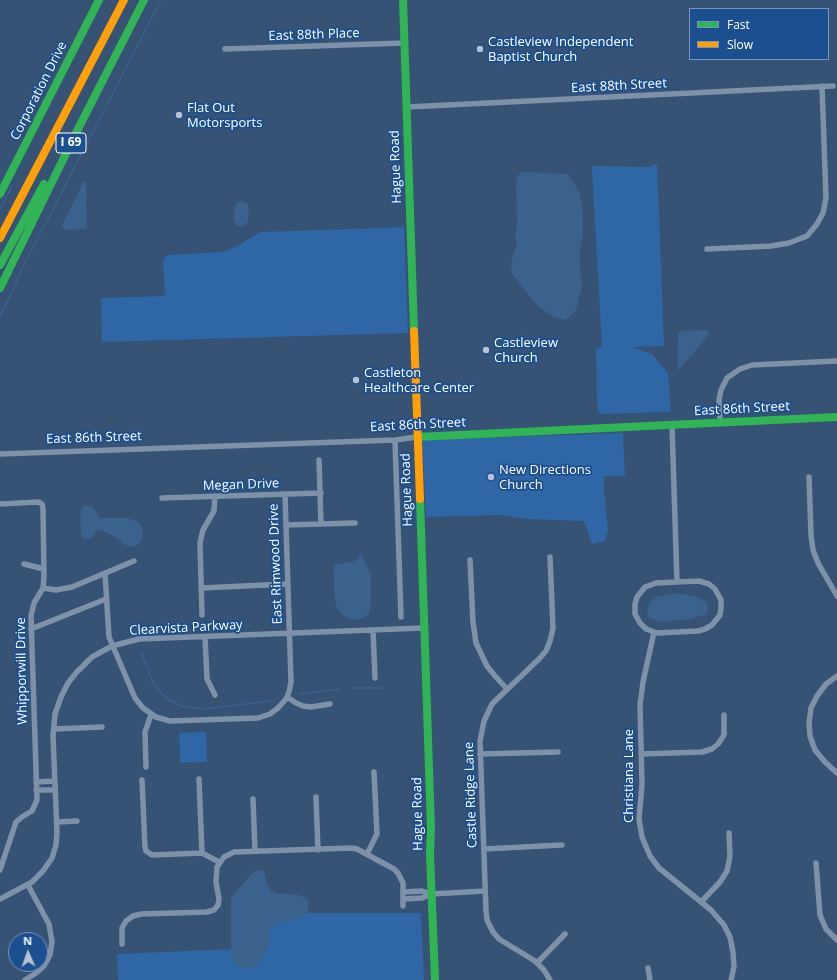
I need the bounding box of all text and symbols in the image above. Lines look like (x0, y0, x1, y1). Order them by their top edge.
legend (689, 8, 829, 60)
text: Fast (727, 16, 750, 33)
street label: East 88th Place (268, 26, 360, 44)
place label: Castleview Independent Baptist Church (488, 34, 633, 65)
text: Slow (727, 36, 753, 53)
street label: Corporation Drive (7, 39, 71, 143)
marker: Castleview Independent Baptist Church (475, 44, 485, 54)
street label: East 88th Street (571, 76, 667, 96)
place label: Flat Out Motorsports (187, 100, 262, 131)
marker: Flat Out Motorsports (174, 110, 184, 120)
street label: Hague Road (387, 130, 405, 204)
road number: I 69 (56, 133, 86, 153)
place label: Castleview Church (494, 335, 558, 366)
marker: Castleview Church (481, 345, 491, 355)
place label: Castleton Healthcare Center (364, 365, 474, 396)
marker: Castleton Healthcare Center (351, 375, 361, 385)
street label: East 86th Street (694, 399, 790, 419)
street label: East 86th Street (370, 415, 466, 435)
street label: East 86th Street (46, 429, 142, 447)
street label: Hague Road (398, 453, 416, 527)
place label: New Directions Church (499, 462, 591, 493)
marker: New Directions Church (486, 472, 496, 482)
street label: Megan Drive (203, 476, 279, 494)
street label: East Rimwood Drive (266, 503, 286, 625)
street label: Whipporwill Drive (13, 617, 31, 725)
street label: Clearvista Parkway (129, 617, 243, 639)
street label: Christiana Lane (621, 729, 637, 823)
street label: Castle Ridge Lane (461, 742, 481, 848)
street label: Hague Road (410, 777, 426, 851)
north arrow (8, 932, 48, 972)
text: N (23, 933, 32, 948)

